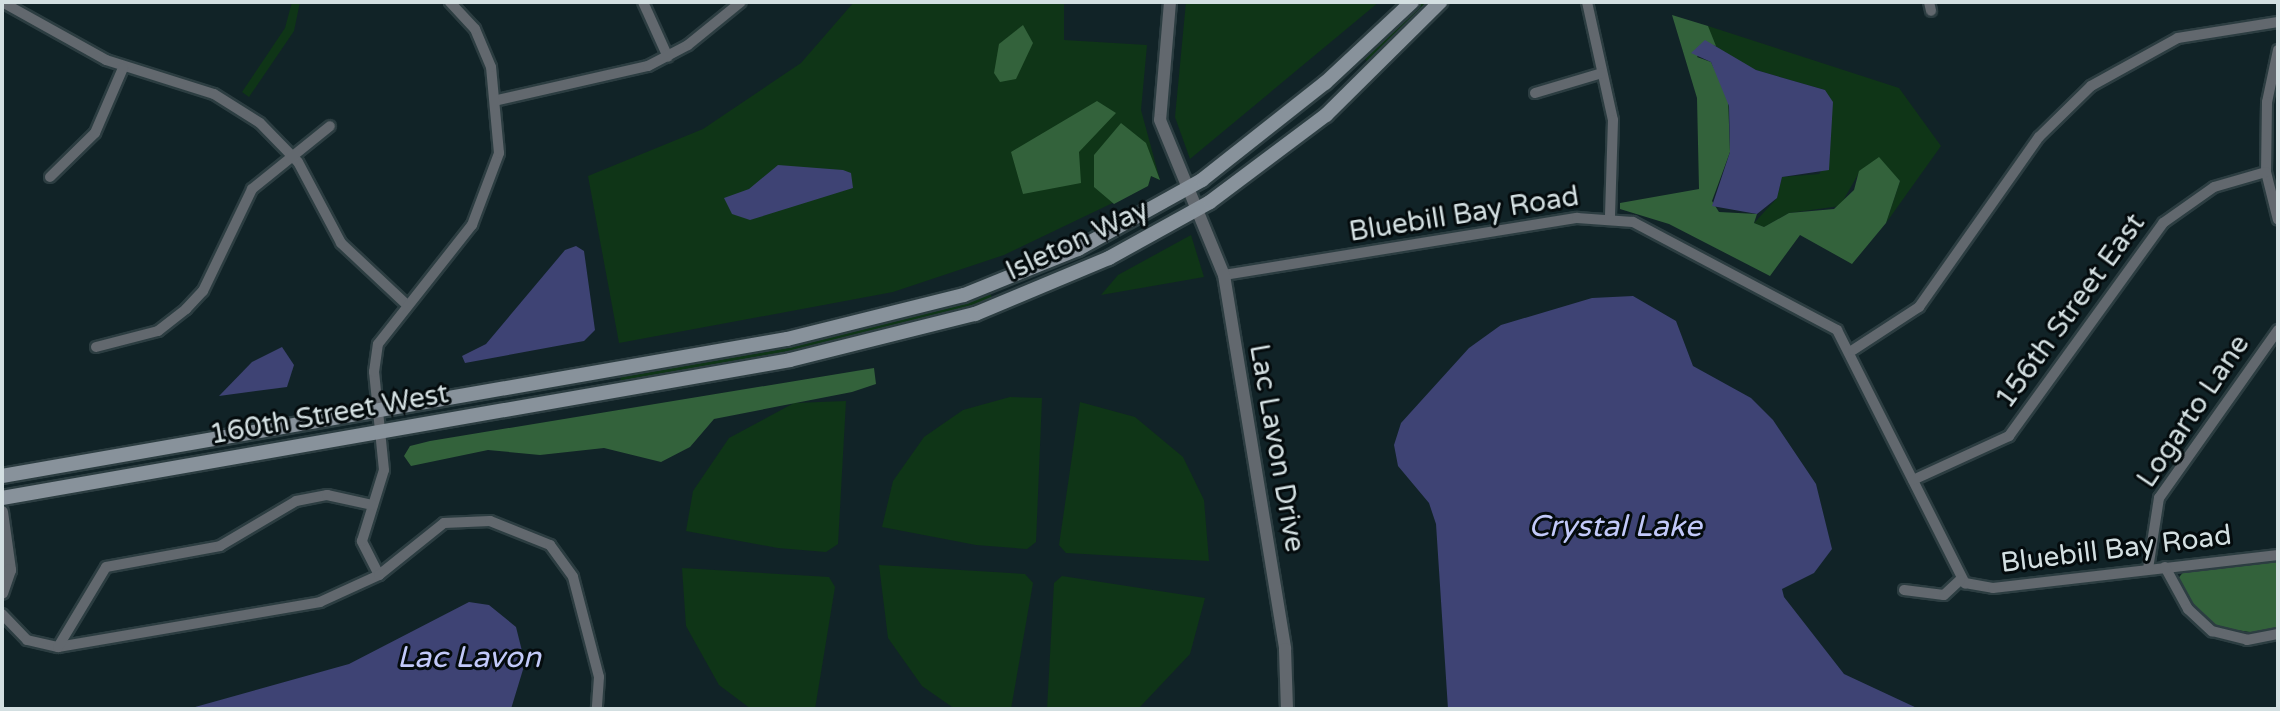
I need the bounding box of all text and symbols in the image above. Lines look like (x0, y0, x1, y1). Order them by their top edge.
street label: Bluebill Bay Road (1347, 179, 1581, 249)
street label: Isleton Way (1000, 192, 1154, 288)
street label: 156th Street East (1988, 207, 2152, 415)
street label: Logarto Lane (2130, 328, 2256, 494)
street label: Lac Lavon Drive (1242, 341, 1312, 555)
street label: 160th Street West (207, 376, 451, 452)
water label: Crystal Lake (1528, 509, 1702, 545)
street label: Bluebill Bay Road (1999, 518, 2233, 580)
water label: Lac Lavon (397, 640, 541, 676)

